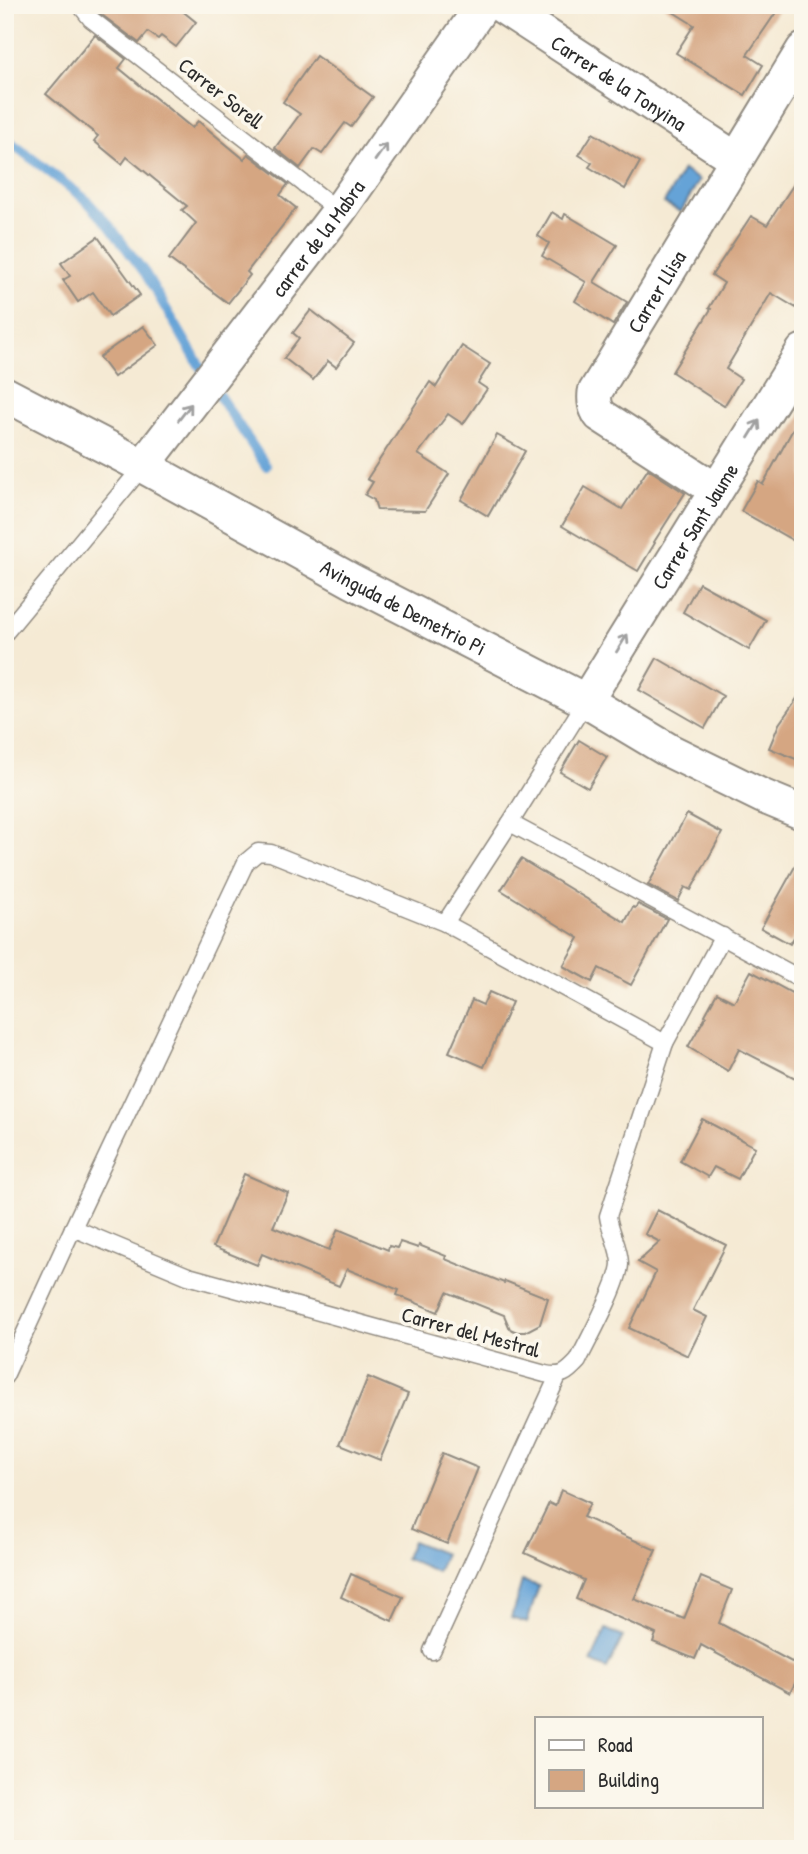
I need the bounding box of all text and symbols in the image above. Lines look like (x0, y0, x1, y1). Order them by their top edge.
street label: Carrer de la Tonyina (545, 28, 692, 137)
street label: Carrer Sorell (172, 51, 270, 136)
one-way arrow (373, 143, 388, 162)
street label: carrer de la Mabra (264, 174, 371, 303)
street label: Carrer Llisa (620, 245, 692, 338)
one-way arrow (177, 403, 192, 421)
one-way arrow (748, 419, 762, 439)
street label: Carrer Sant Jaume (644, 457, 745, 595)
street label: Avinguda de Demetrio Pi (316, 552, 491, 662)
one-way arrow (615, 633, 629, 653)
street label: Carrer del Mestral (399, 1300, 544, 1365)
legend (535, 1717, 762, 1808)
text: Road (598, 1730, 632, 1759)
text: Building (598, 1765, 659, 1794)

